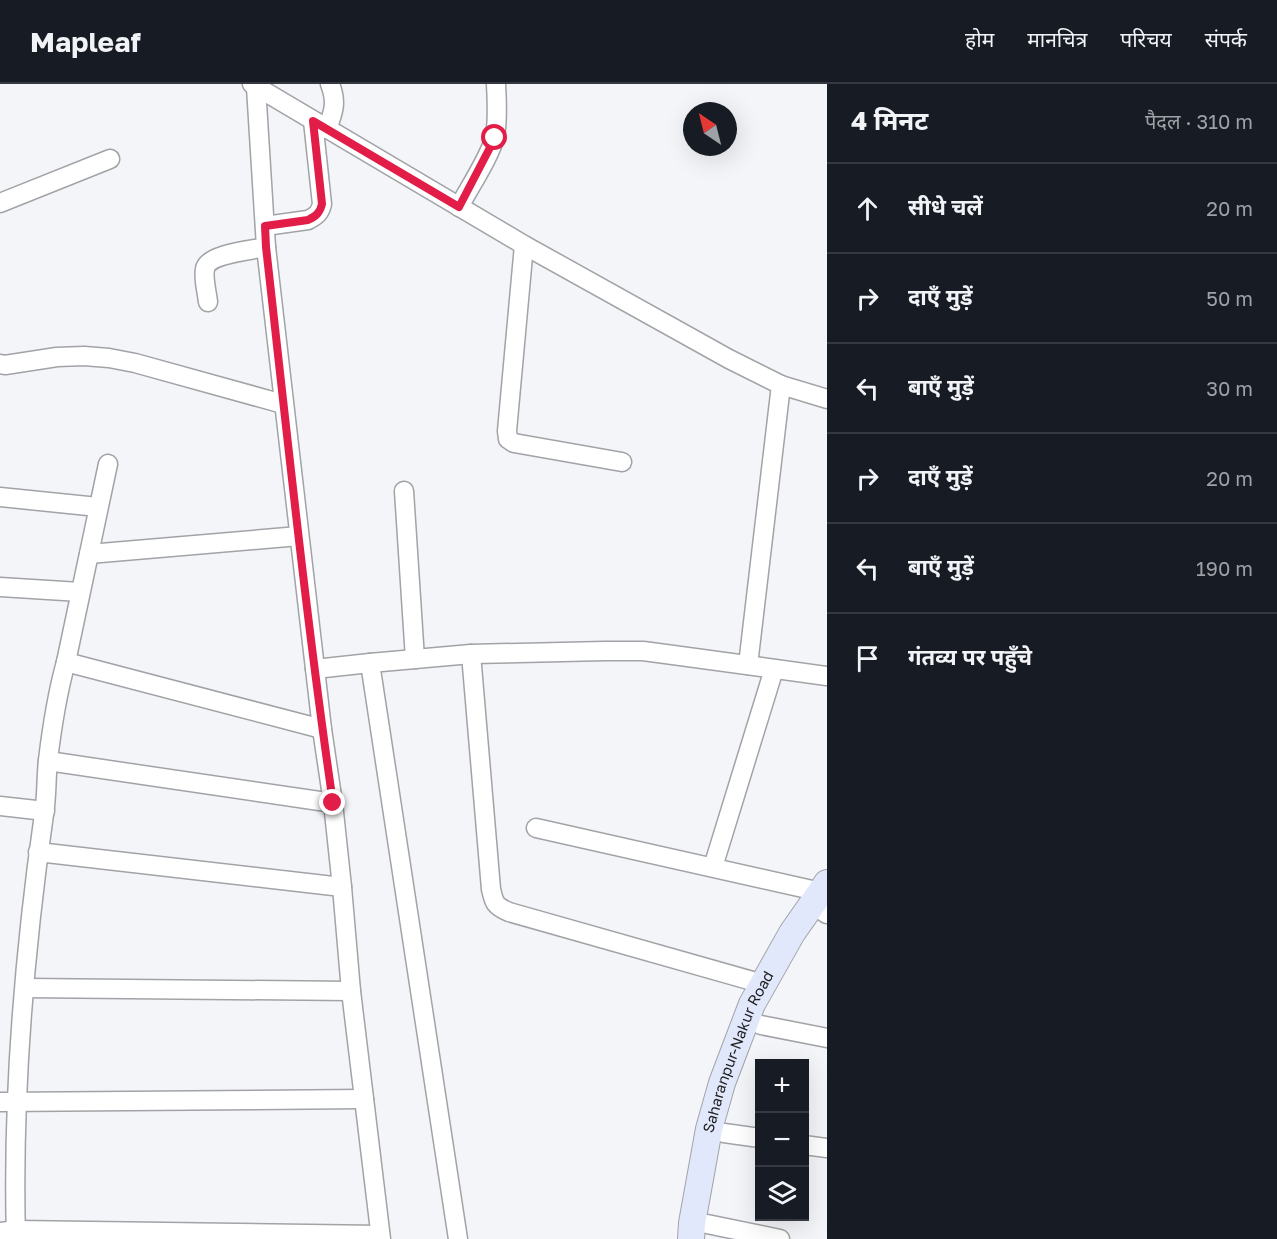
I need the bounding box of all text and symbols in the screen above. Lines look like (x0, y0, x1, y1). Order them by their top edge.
text: Mapleaf (30, 25, 141, 58)
text: होम (965, 26, 994, 52)
text: मानचित्र (1027, 26, 1087, 52)
text: परिचय (1120, 26, 1172, 52)
text: संपर्क (1205, 26, 1247, 52)
north arrow (683, 102, 737, 156)
text: 4 मिनट (851, 105, 928, 136)
text: पैदल · 310 m (1145, 109, 1253, 133)
route start (481, 124, 507, 150)
icon: ahead (851, 192, 884, 225)
text: सीधे चलें (908, 193, 983, 220)
text: 20 m (1206, 196, 1253, 220)
icon: right (851, 282, 884, 315)
text: दाएँ मुड़ें (908, 283, 973, 310)
text: 50 m (1206, 286, 1253, 310)
icon: left (851, 372, 884, 405)
text: बाएँ मुड़ें (908, 373, 974, 400)
text: 30 m (1206, 376, 1253, 400)
icon: right (851, 462, 884, 495)
text: दाएँ मुड़ें (908, 463, 973, 490)
text: 20 m (1206, 466, 1253, 490)
icon: left (851, 552, 884, 585)
text: बाएँ मुड़ें (908, 553, 974, 580)
text: 190 m (1196, 556, 1253, 580)
icon: arrive (851, 642, 884, 675)
text: गंतव्य पर पहुँचे (908, 643, 1032, 670)
route end (319, 789, 345, 815)
street label: Saharanpur-Nakur Road (698, 968, 777, 1135)
map controls (755, 1059, 809, 1221)
button: + (755, 1059, 809, 1113)
button: − (755, 1113, 809, 1167)
button: layers (755, 1167, 809, 1221)

